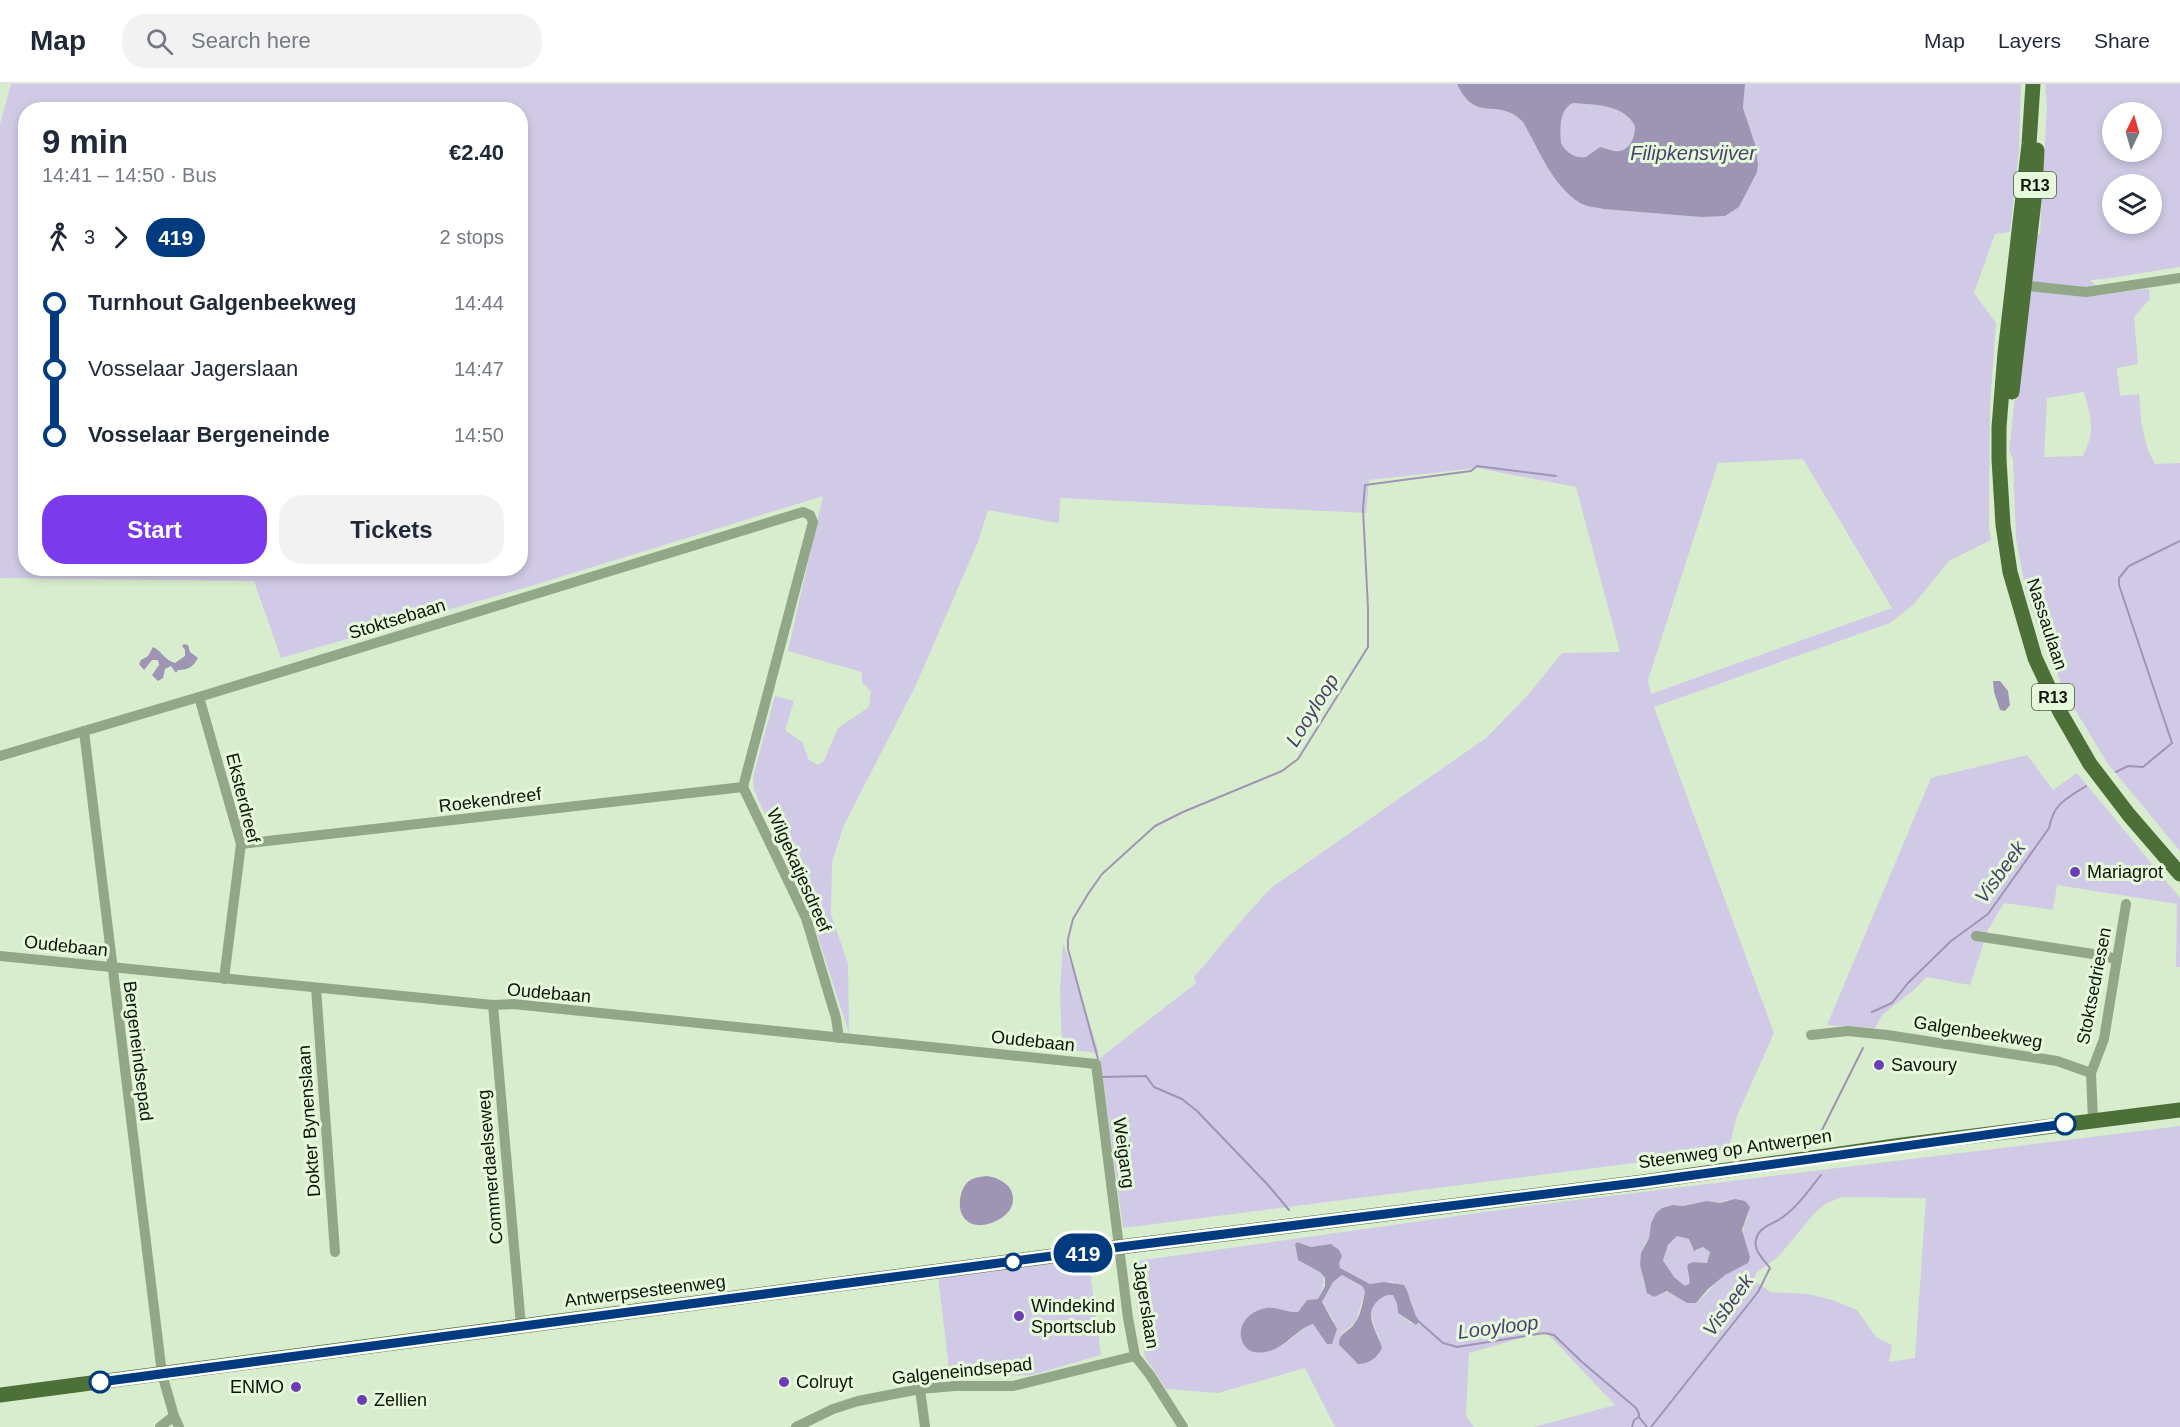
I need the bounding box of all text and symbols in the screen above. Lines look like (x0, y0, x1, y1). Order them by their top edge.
search box (122, 14, 542, 68)
text: Map (30, 25, 86, 56)
icon: search (143, 25, 176, 58)
text: Search here (191, 28, 311, 53)
text: Map (1924, 29, 1965, 52)
text: Layers (1998, 29, 2061, 52)
text: Share (2094, 29, 2150, 52)
north arrow (2102, 102, 2162, 162)
map controls (2102, 102, 2162, 234)
text: 9 min (42, 123, 128, 160)
text: €2.40 (449, 140, 504, 165)
water label: Filipkensvijver (1630, 142, 1757, 164)
text: 14:41 – 14:50 · Bus (42, 164, 217, 186)
road number: R13 (2014, 172, 2056, 198)
button: layers (2102, 174, 2162, 234)
icon: walk (42, 221, 75, 254)
icon: forward (104, 221, 137, 254)
text: 3 (84, 226, 95, 248)
text: 419 (158, 226, 193, 249)
text: 2 stops (440, 226, 504, 248)
text: Turnhout Galgenbeekweg (88, 290, 357, 315)
text: 14:44 (454, 292, 504, 314)
text: Vosselaar Jagerslaan (88, 356, 298, 381)
text: 14:47 (454, 358, 504, 380)
text: Vosselaar Bergeneinde (88, 422, 330, 447)
text: 14:50 (454, 424, 504, 446)
button: Start (42, 495, 267, 564)
button: Tickets (279, 495, 504, 564)
street label: Nassaulaan (2023, 576, 2071, 672)
street label: Stoktsebaan (346, 595, 448, 643)
water label: Looyloop (1281, 670, 1343, 750)
road number: R13 (2032, 684, 2074, 710)
street label: Eksterdreef (222, 751, 264, 846)
street label: Roekendreef (438, 784, 543, 816)
street label: Wilgekatjesdreef (763, 805, 836, 936)
water label: Visbeek (1970, 836, 2030, 907)
place label: Mariagrot (2087, 862, 2163, 882)
marker: Mariagrot (2068, 865, 2082, 879)
street label: Stoktsedriesen (2073, 926, 2115, 1046)
street label: Oudebaan (23, 932, 109, 960)
street label: Oudebaan (506, 979, 592, 1007)
street label: Bergeneindsepad (119, 980, 157, 1122)
street label: Galgenbeekweg (1912, 1012, 2044, 1052)
street label: Oudebaan (990, 1027, 1076, 1055)
street label: Dokter Bynenslaan (294, 1044, 324, 1198)
place label: Savoury (1891, 1055, 1957, 1075)
marker: Savoury (1872, 1058, 1886, 1072)
street label: Commerdaelseweg (473, 1089, 507, 1245)
unlabelled marker (2054, 1113, 2076, 1135)
street label: Weigang (1109, 1117, 1139, 1189)
street label: Steenweg op Antwerpen (1637, 1126, 1833, 1172)
line badge: 419 (1048, 1234, 1118, 1272)
text: 419 (1065, 1242, 1101, 1265)
unlabelled marker (1004, 1253, 1022, 1271)
street label: Jagerslaan (1129, 1260, 1163, 1350)
water label: Visbeek (1698, 1269, 1758, 1340)
street label: Antwerpsesteenweg (563, 1271, 727, 1311)
place label: Windekind Sportsclub (1031, 1296, 1116, 1337)
marker: Windekind Sportsclub (1012, 1309, 1026, 1323)
water label: Looyloop (1456, 1311, 1540, 1343)
street label: Galgeneindsepad (891, 1354, 1033, 1388)
unlabelled marker (89, 1371, 111, 1393)
place label: Colruyt (796, 1372, 853, 1392)
marker: Colruyt (777, 1375, 791, 1389)
place label: ENMO (230, 1377, 284, 1397)
marker: ENMO (289, 1380, 303, 1394)
place label: Zellien (374, 1390, 427, 1410)
marker: Zellien (355, 1393, 369, 1407)

